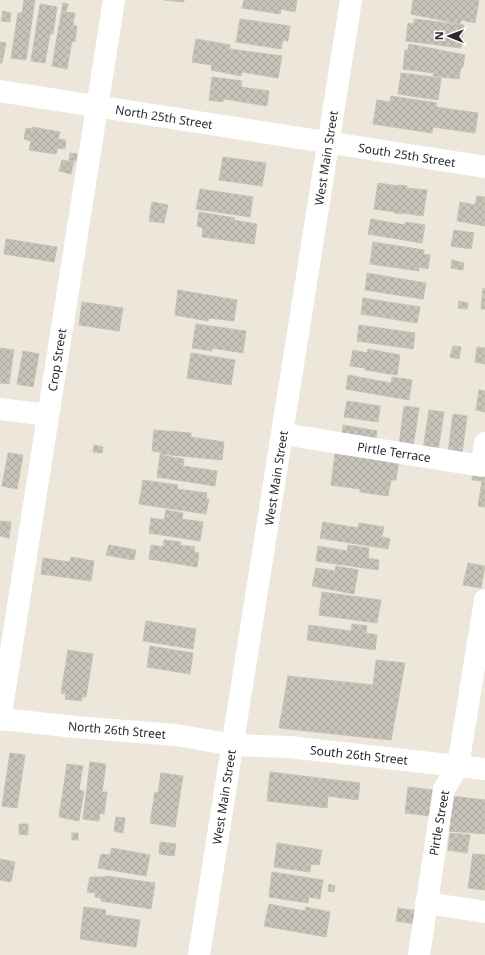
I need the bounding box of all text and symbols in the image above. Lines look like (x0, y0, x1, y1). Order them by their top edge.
north arrow (429, 16, 469, 56)
text: N (431, 31, 446, 40)
street label: North 25th Street (114, 101, 215, 133)
street label: West Main Street (310, 109, 342, 207)
street label: South 25th Street (357, 139, 458, 171)
street label: Crop Street (44, 327, 70, 393)
street label: West Main Street (260, 429, 292, 527)
street label: Pirtle Terrace (356, 438, 432, 466)
street label: North 26th Street (67, 717, 167, 743)
street label: South 26th Street (309, 741, 409, 769)
street label: West Main Street (208, 748, 240, 846)
street label: Pirtle Street (425, 788, 453, 857)

